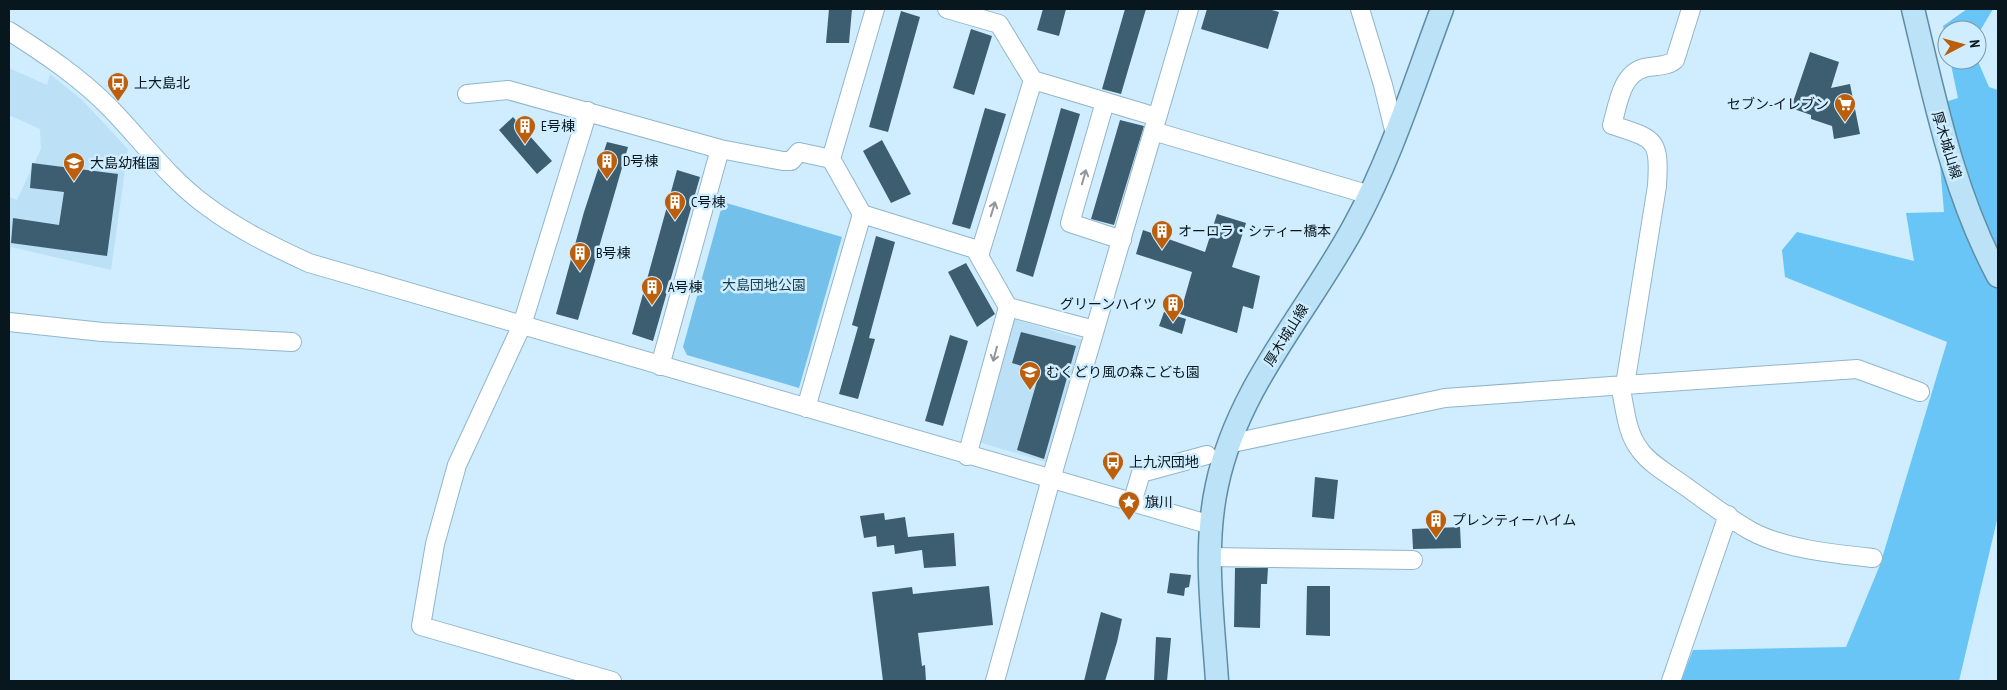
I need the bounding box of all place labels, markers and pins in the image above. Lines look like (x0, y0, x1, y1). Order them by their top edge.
bus stop icon: 上大島北 (106, 71, 130, 102)
place label: 上大島北 (134, 74, 190, 92)
supermarket icon: セブン-イレブン (1833, 92, 1857, 123)
place label: セブン-イレブン (1727, 95, 1829, 113)
building icon: E号棟 (513, 114, 537, 145)
place label: E号棟 (541, 117, 575, 135)
building icon: D号棟 (595, 149, 619, 180)
school or university icon: 大島幼稚園 (62, 151, 86, 182)
place label: D号棟 (623, 152, 658, 170)
place label: 大島幼稚園 (90, 154, 160, 172)
building icon: C号棟 (663, 190, 687, 221)
place label: C号棟 (691, 193, 725, 211)
building icon: オーロラ・シティー橋本 (1150, 219, 1174, 250)
place label: オーロラ・シティー橋本 (1178, 222, 1331, 240)
building icon: B号棟 (568, 241, 592, 272)
place label: B号棟 (596, 244, 631, 262)
building icon: A号棟 (640, 275, 664, 306)
place label: A号棟 (668, 278, 703, 296)
building icon: グリーンハイツ (1161, 292, 1185, 323)
place label: グリーンハイツ (1060, 295, 1157, 313)
school or university icon: むくどり風の森こども園 (1018, 360, 1042, 391)
place label: むくどり風の森こども園 (1046, 363, 1200, 381)
bus stop icon: 上九沢団地 (1101, 450, 1125, 481)
place label: 上九沢団地 (1129, 453, 1199, 471)
place icon: 旗川 (1117, 490, 1141, 521)
place label: 旗川 (1145, 493, 1173, 511)
building icon: プレンティーハイム (1424, 508, 1448, 539)
place label: プレンティーハイム (1452, 511, 1576, 529)

